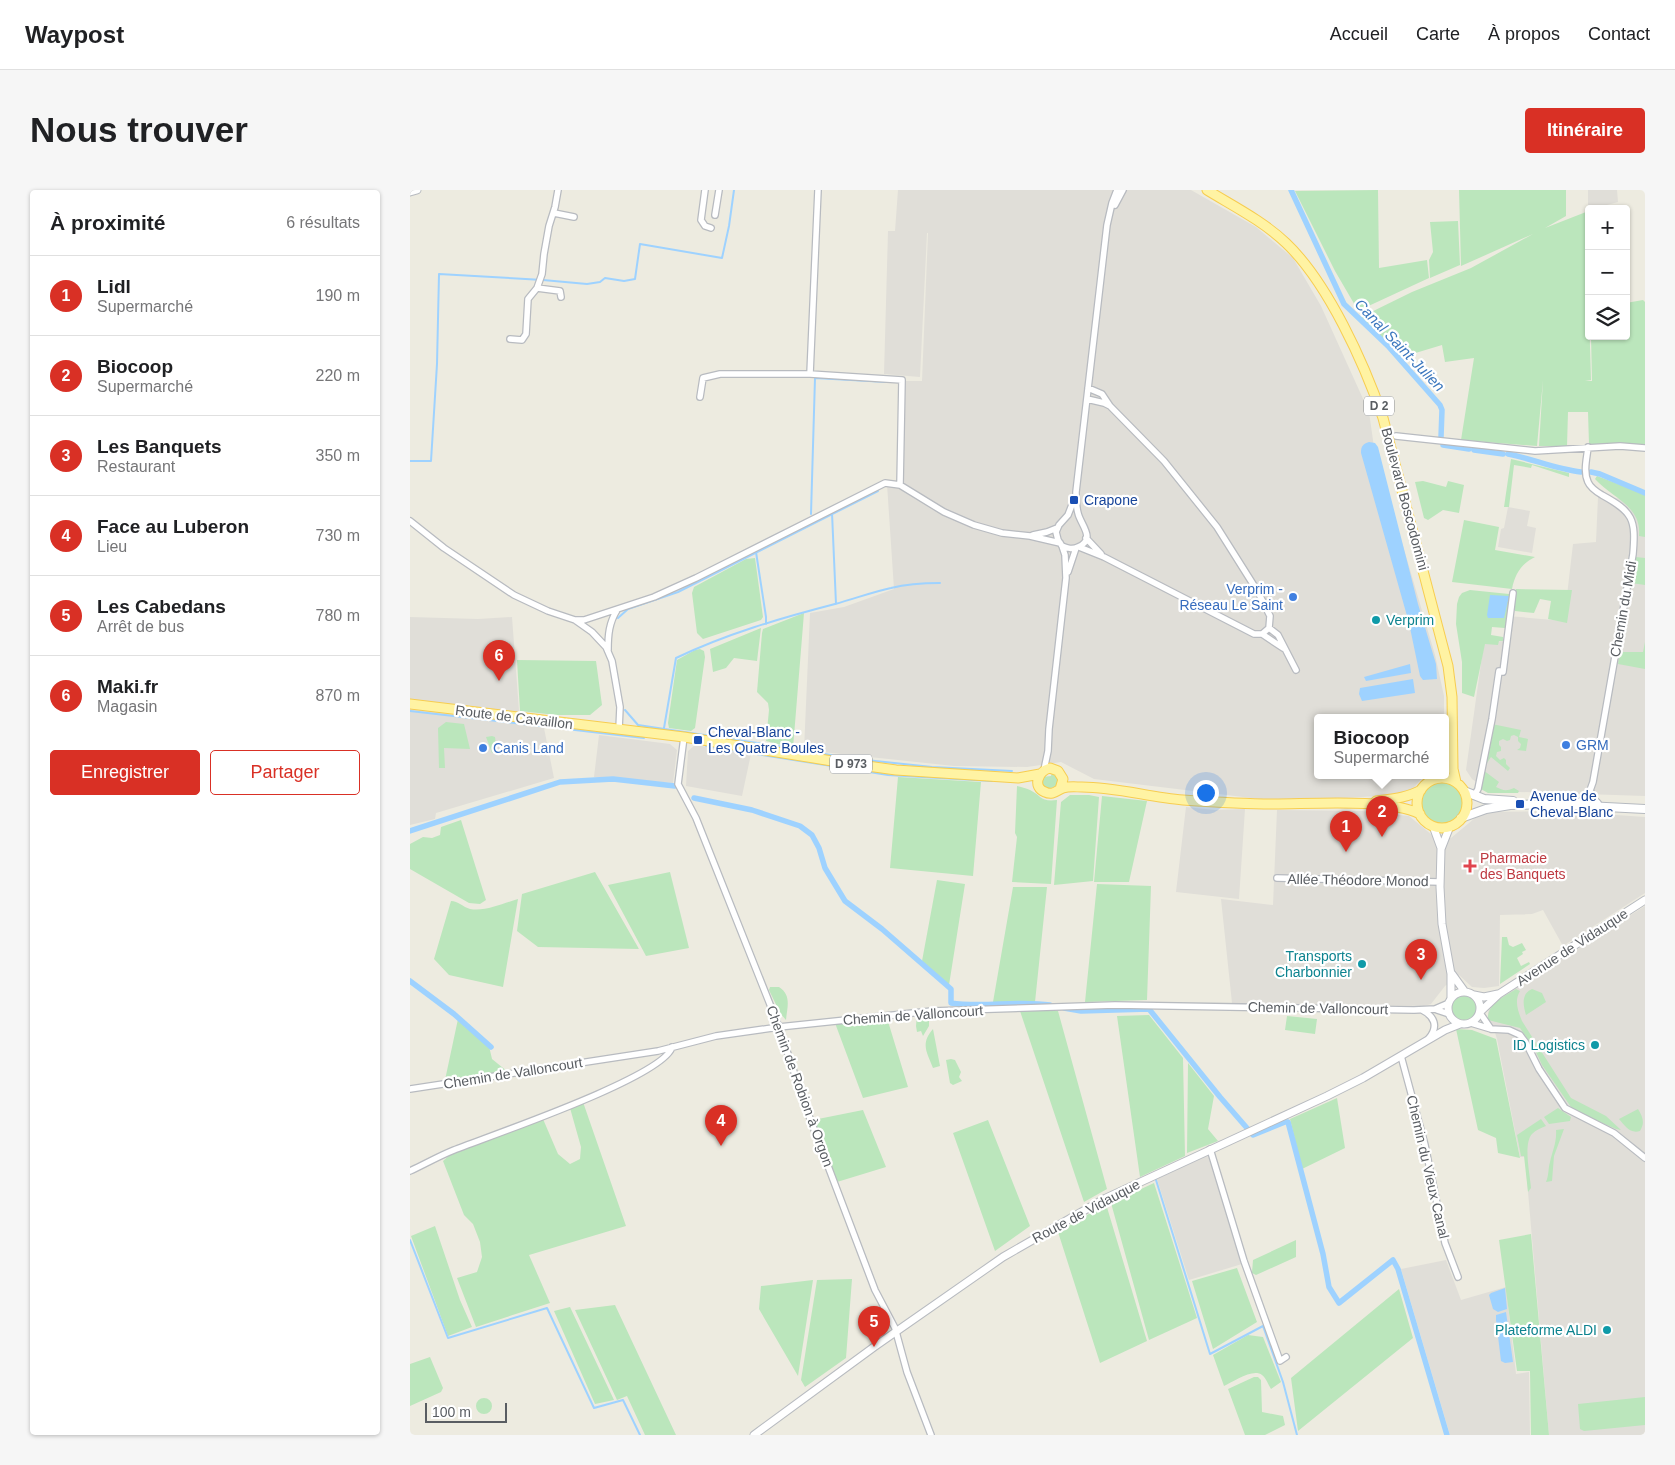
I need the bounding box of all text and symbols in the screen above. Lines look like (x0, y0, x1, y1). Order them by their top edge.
text: Waypost (25, 21, 124, 48)
text: Accueil (1330, 24, 1388, 44)
text: Carte (1416, 24, 1460, 44)
text: À propos (1488, 24, 1560, 44)
text: Contact (1588, 24, 1650, 44)
button: Itinéraire (1525, 108, 1645, 153)
text: Nous trouver (30, 110, 248, 149)
map controls (1585, 205, 1630, 340)
button: + (1585, 205, 1630, 250)
text: À proximité (50, 211, 166, 234)
text: 6 résultats (286, 214, 360, 231)
button: − (1585, 250, 1630, 295)
text: Lidl (97, 276, 131, 297)
text: 1 (62, 287, 70, 304)
text: 190 m (316, 287, 360, 304)
water label: Canal Saint-Julien (1352, 295, 1448, 395)
button: layers (1585, 295, 1630, 340)
text: Supermarché (97, 298, 193, 315)
text: Biocoop (97, 356, 173, 377)
text: 2 (62, 367, 70, 384)
text: 220 m (316, 367, 360, 384)
text: Supermarché (97, 378, 193, 395)
road number: D 2 (1364, 397, 1394, 416)
street label: Boulevard Boscodomini (1378, 426, 1432, 572)
text: Les Banquets (97, 436, 222, 457)
text: 3 (62, 447, 70, 464)
text: 350 m (316, 447, 360, 464)
text: Restaurant (97, 458, 175, 475)
place label: Crapone (1084, 492, 1138, 508)
marker: Crapone (1068, 494, 1080, 506)
text: Face au Luberon (97, 516, 249, 537)
text: 4 (62, 527, 70, 544)
text: 730 m (316, 527, 360, 544)
text: Lieu (97, 538, 127, 555)
street label: Chemin du Midi (1607, 560, 1639, 658)
place label: Verprim - Réseau Le Saint (1179, 581, 1283, 613)
marker: Verprim - Réseau Le Saint (1287, 591, 1299, 603)
text: Les Cabedans (97, 596, 226, 617)
text: 5 (62, 607, 70, 624)
text: 780 m (316, 607, 360, 624)
place label: Verprim (1386, 612, 1434, 628)
marker: Verprim (1370, 614, 1382, 626)
text: Arrêt de bus (97, 618, 184, 635)
pin: 6 (483, 640, 515, 681)
text: Maki.fr (97, 676, 158, 697)
text: 6 (62, 687, 70, 704)
text: 870 m (316, 687, 360, 704)
text: Magasin (97, 698, 157, 715)
street label: Route de Cavaillon (454, 702, 574, 732)
popup (1314, 714, 1449, 779)
place label: Cheval-Blanc - Les Quatre Boules (708, 724, 824, 756)
text: Biocoop (1333, 727, 1409, 748)
marker: Cheval-Blanc - Les Quatre Boules (692, 734, 704, 746)
place label: GRM (1576, 737, 1609, 753)
marker: GRM (1560, 739, 1572, 751)
place label: Canis Land (493, 740, 564, 756)
marker: Canis Land (477, 742, 489, 754)
text: Supermarché (1333, 749, 1430, 766)
button: Enregistrer (50, 750, 200, 795)
button: Partager (210, 750, 360, 795)
road number: D 973 (830, 754, 872, 774)
your location (1193, 780, 1219, 806)
place label: Avenue de Cheval-Blanc (1530, 788, 1613, 820)
pin: 2 (1366, 796, 1398, 837)
marker: Avenue de Cheval-Blanc (1514, 798, 1526, 810)
pin: 1 (1330, 811, 1362, 852)
place label: Pharmacie des Banquets (1480, 850, 1566, 882)
marker: Pharmacie des Banquets (1464, 860, 1476, 872)
street label: Allée Théodore Monod (1287, 871, 1429, 889)
street label: Avenue de Vidauque (1513, 905, 1631, 989)
pin: 3 (1405, 939, 1437, 980)
place label: Transports Charbonnier (1275, 948, 1352, 980)
marker: Transports Charbonnier (1356, 958, 1368, 970)
street label: Chemin de Valloncourt (1248, 999, 1389, 1017)
street label: Chemin de Valloncourt (842, 1002, 984, 1028)
street label: Chemin de Robion à Orgon (763, 1003, 837, 1169)
place label: ID Logistics (1513, 1037, 1585, 1053)
marker: ID Logistics (1589, 1039, 1601, 1051)
street label: Chemin de Valloncourt (442, 1054, 584, 1092)
street label: Chemin du Vieux Canal (1404, 1094, 1452, 1240)
pin: 4 (705, 1105, 737, 1146)
street label: Route de Vidauque (1029, 1176, 1143, 1246)
pin: 5 (858, 1306, 890, 1347)
place label: Plateforme ALDI (1495, 1322, 1597, 1338)
marker: Plateforme ALDI (1601, 1324, 1613, 1336)
scale bar (425, 1400, 508, 1423)
text: 100 m (432, 1404, 471, 1420)

